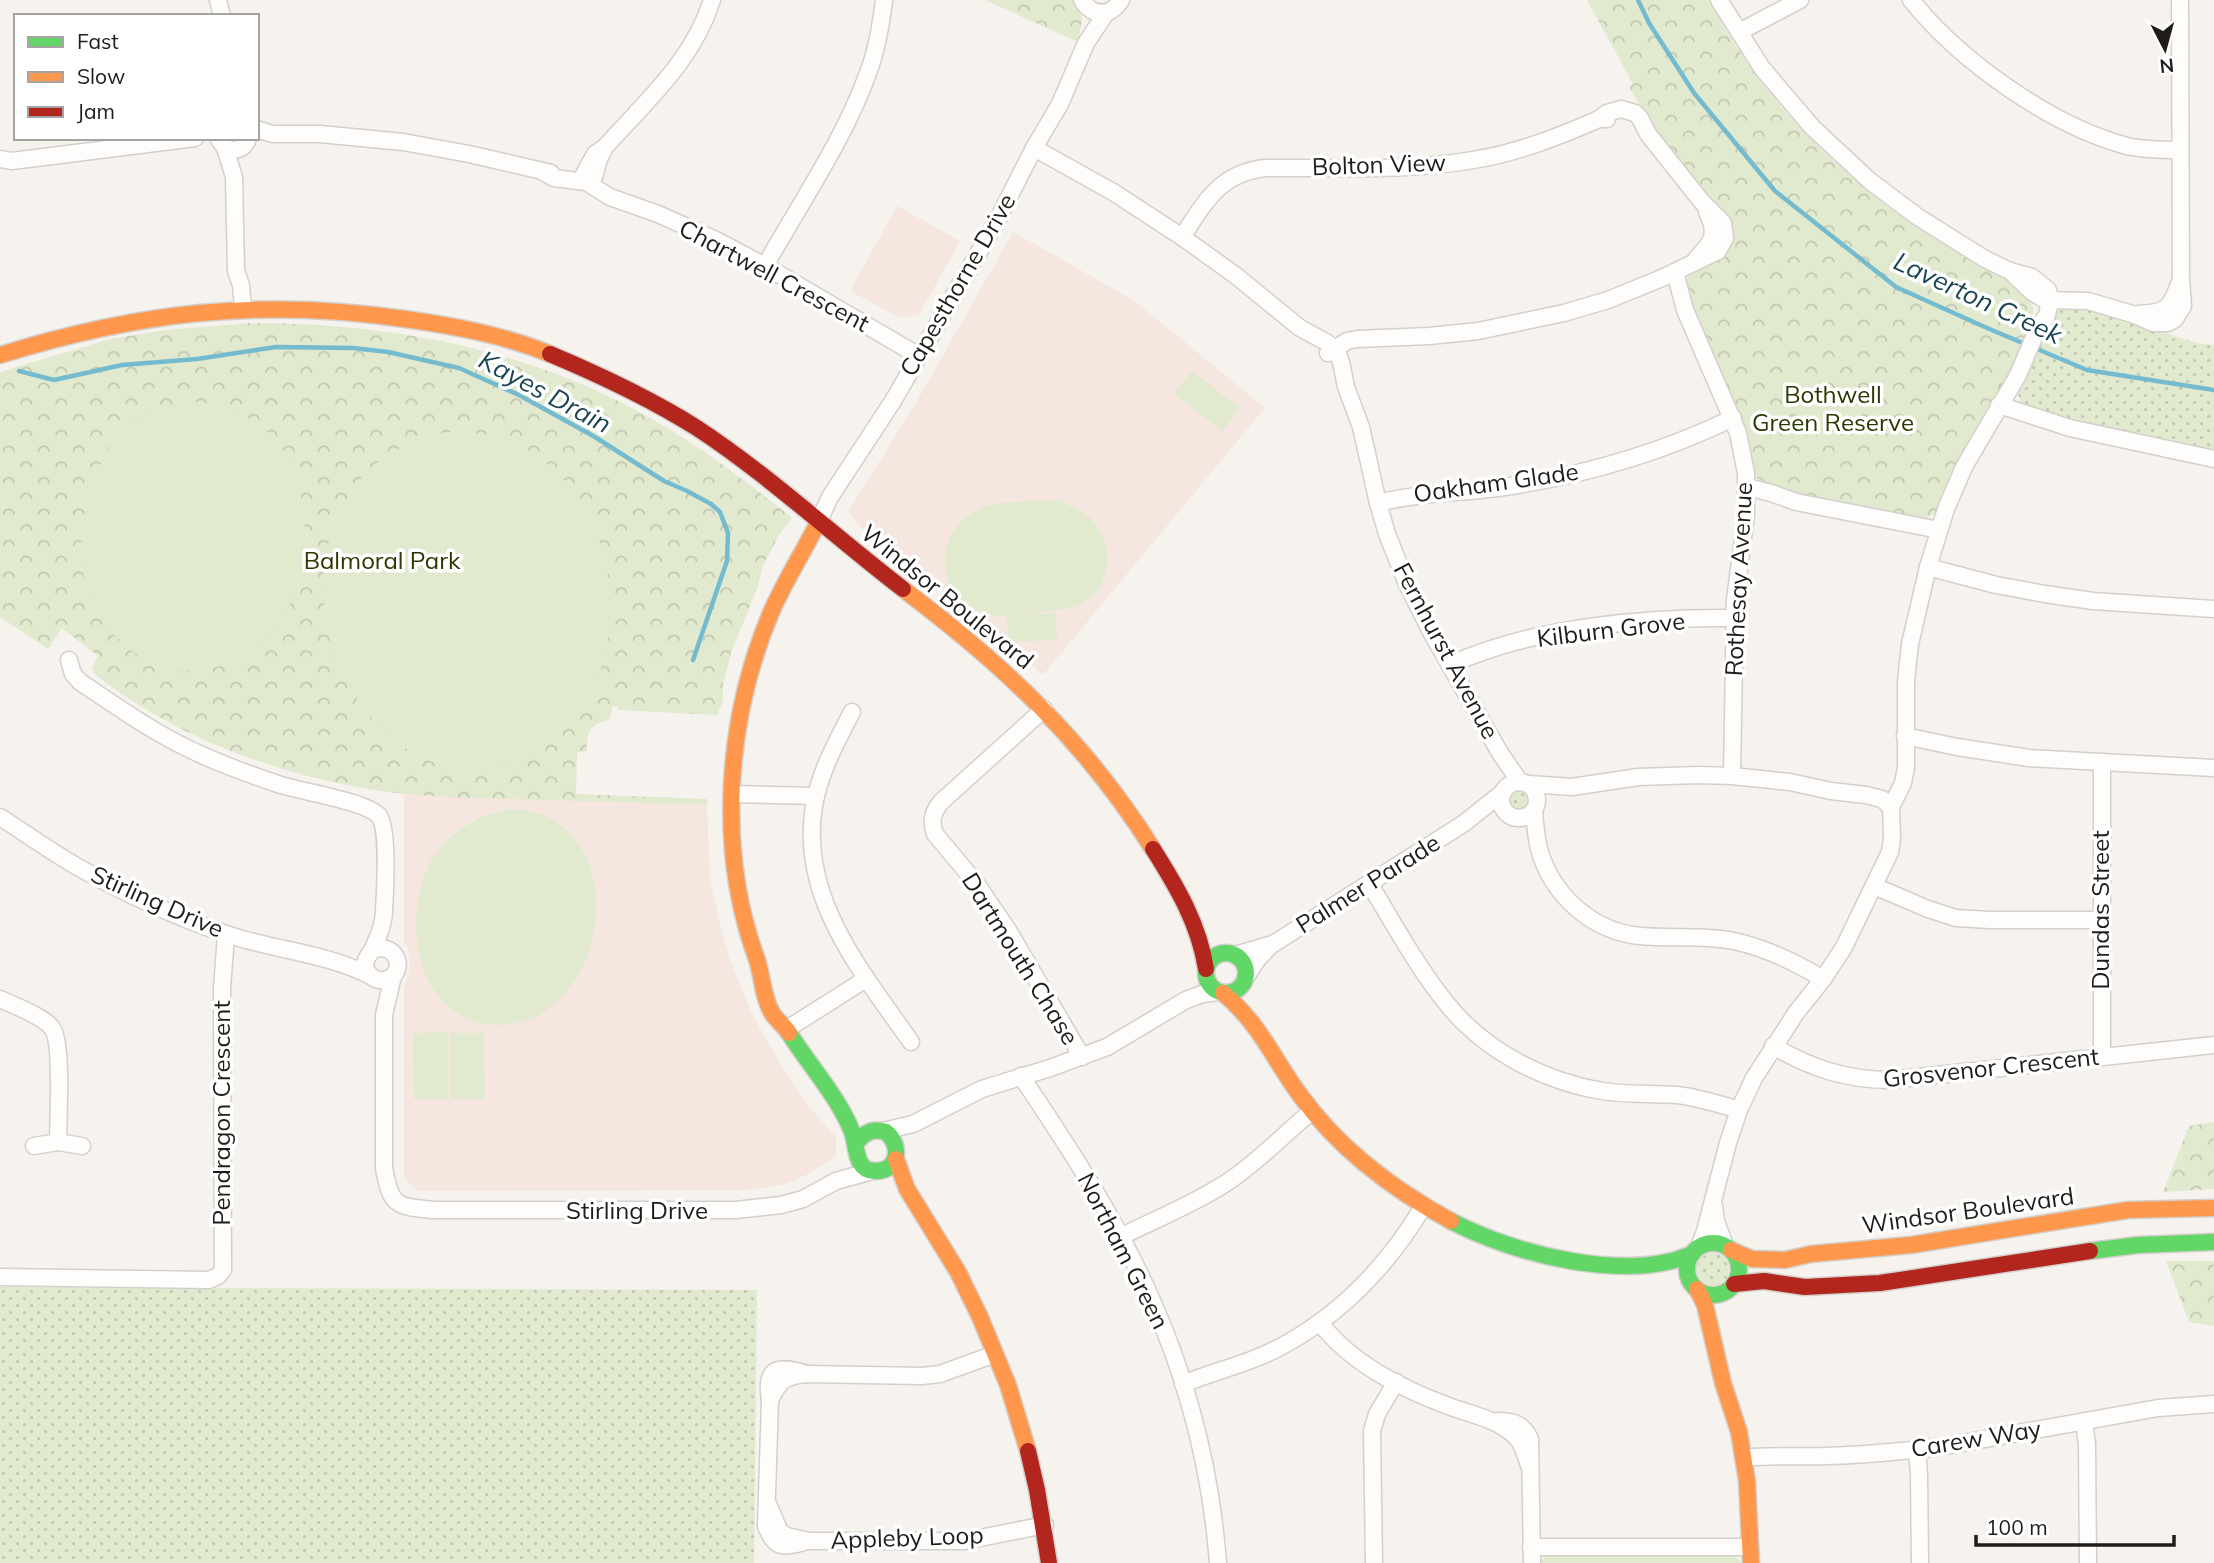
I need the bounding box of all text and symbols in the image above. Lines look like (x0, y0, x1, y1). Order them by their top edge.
legend (14, 14, 259, 140)
north arrow (2130, 14, 2200, 84)
text: Fast (77, 28, 119, 54)
text: N (2158, 53, 2175, 79)
text: Slow (77, 63, 125, 89)
text: Jam (77, 98, 115, 124)
street label: Bolton View (1311, 147, 1447, 181)
street label: Capesthorne Drive (893, 188, 1022, 381)
street label: Chartwell Crescent (674, 212, 875, 338)
water label: Laverton Creek (1889, 244, 2068, 351)
water label: Kayes Drain (473, 343, 617, 440)
park label: Bothwell Green Reserve (1752, 379, 1914, 437)
street label: Oakham Glade (1411, 456, 1580, 508)
street label: Rothesay Avenue (1718, 481, 1758, 677)
street label: Windsor Boulevard (855, 517, 1040, 675)
park label: Balmoral Park (304, 545, 461, 575)
street label: Fernhurst Avenue (1388, 557, 1506, 744)
street label: Kilburn Grove (1535, 605, 1687, 653)
street label: Palmer Parade (1290, 827, 1445, 939)
street label: Dundas Street (2085, 830, 2115, 990)
street label: Stirling Drive (86, 859, 228, 944)
street label: Dartmouth Chase (956, 867, 1086, 1050)
street label: Pendragon Crescent (206, 1000, 236, 1226)
street label: Grosvenor Crescent (1881, 1041, 2100, 1093)
street label: Northam Green (1072, 1167, 1176, 1334)
street label: Windsor Boulevard (1860, 1180, 2076, 1240)
street label: Stirling Drive (566, 1195, 708, 1225)
street label: Carew Way (1909, 1413, 2043, 1463)
scale bar (1976, 1504, 2174, 1548)
text: 100 m (1986, 1514, 2048, 1540)
street label: Appleby Loop (830, 1519, 984, 1555)

